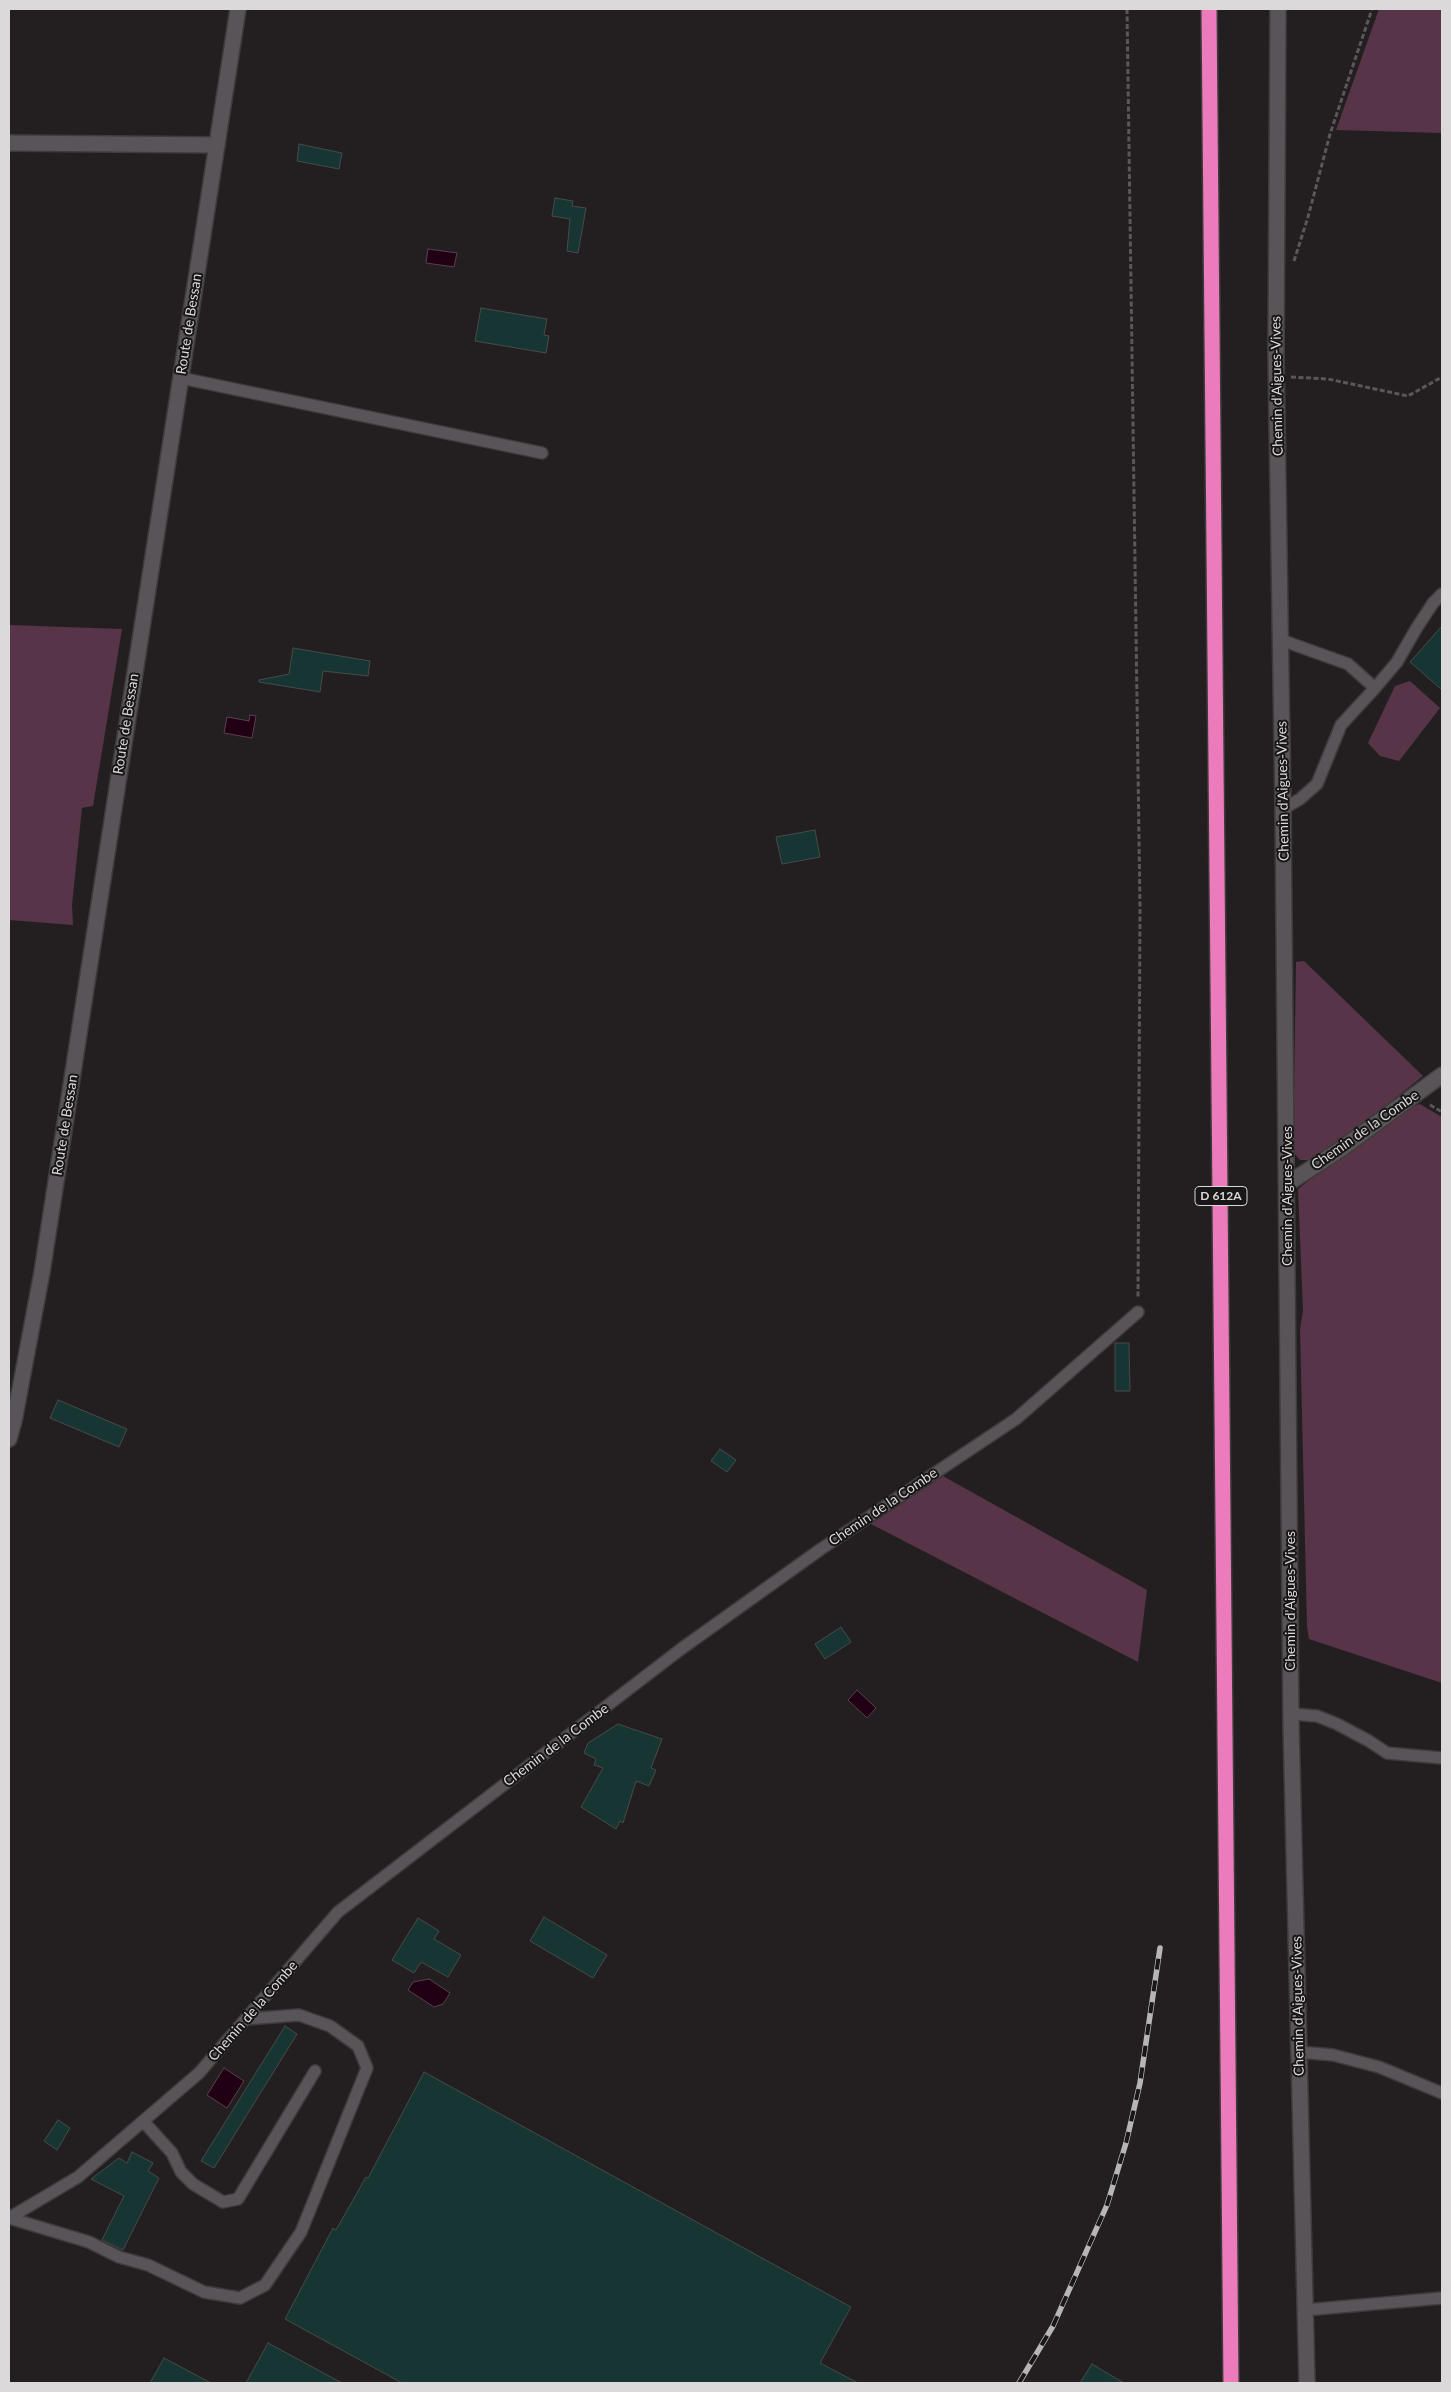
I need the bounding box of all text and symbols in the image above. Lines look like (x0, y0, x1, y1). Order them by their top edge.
street label: Route de Bessan (173, 272, 205, 376)
street label: Chemin d'Aigues-Vives (1267, 316, 1287, 456)
street label: Route de Bessan (110, 672, 142, 776)
street label: Chemin d'Aigues-Vives (1273, 721, 1293, 861)
street label: Route de Bessan (49, 1073, 81, 1177)
street label: Chemin de la Combe (1308, 1087, 1422, 1173)
street label: Chemin d'Aigues-Vives (1279, 1126, 1295, 1266)
road number: D 612A (1195, 1186, 1247, 1206)
street label: Chemin de la Combe (825, 1464, 941, 1550)
street label: Chemin d'Aigues-Vives (1282, 1531, 1298, 1671)
street label: Chemin de la Combe (500, 1700, 612, 1790)
street label: Chemin d'Aigues-Vives (1288, 1936, 1308, 2076)
street label: Chemin de la Combe (205, 1957, 301, 2065)

